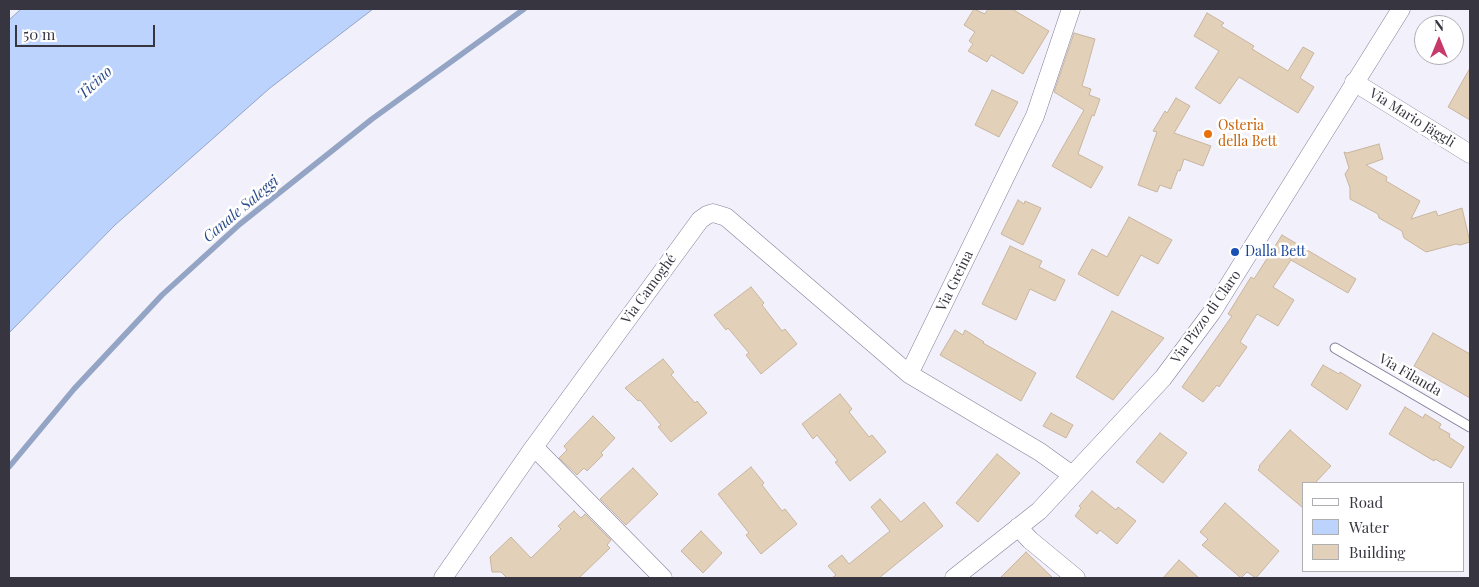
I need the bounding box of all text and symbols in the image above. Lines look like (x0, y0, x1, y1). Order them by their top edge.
scale bar (18, 15, 158, 47)
north arrow (1414, 15, 1464, 65)
text: N (1434, 16, 1444, 35)
text: 50 m (23, 24, 55, 44)
water label: Ticino (74, 63, 116, 103)
street label: Via Mario Jäggli (1366, 85, 1458, 151)
place label: Osteria della Bett (1218, 118, 1277, 150)
marker: Osteria della Bett (1202, 128, 1214, 140)
water label: Canale Saleggi (199, 172, 283, 246)
place label: Dalla Bett (1245, 244, 1306, 260)
marker: Dalla Bett (1229, 246, 1241, 258)
street label: Via Greina (933, 248, 977, 314)
street label: Via Camoghé (618, 251, 680, 327)
street label: Via Pizzo di Claro (1168, 267, 1244, 367)
street label: Via Filanda (1376, 350, 1444, 400)
legend (1302, 482, 1464, 572)
text: Road (1349, 492, 1383, 512)
text: Water (1349, 517, 1389, 537)
text: Building (1349, 542, 1405, 562)

